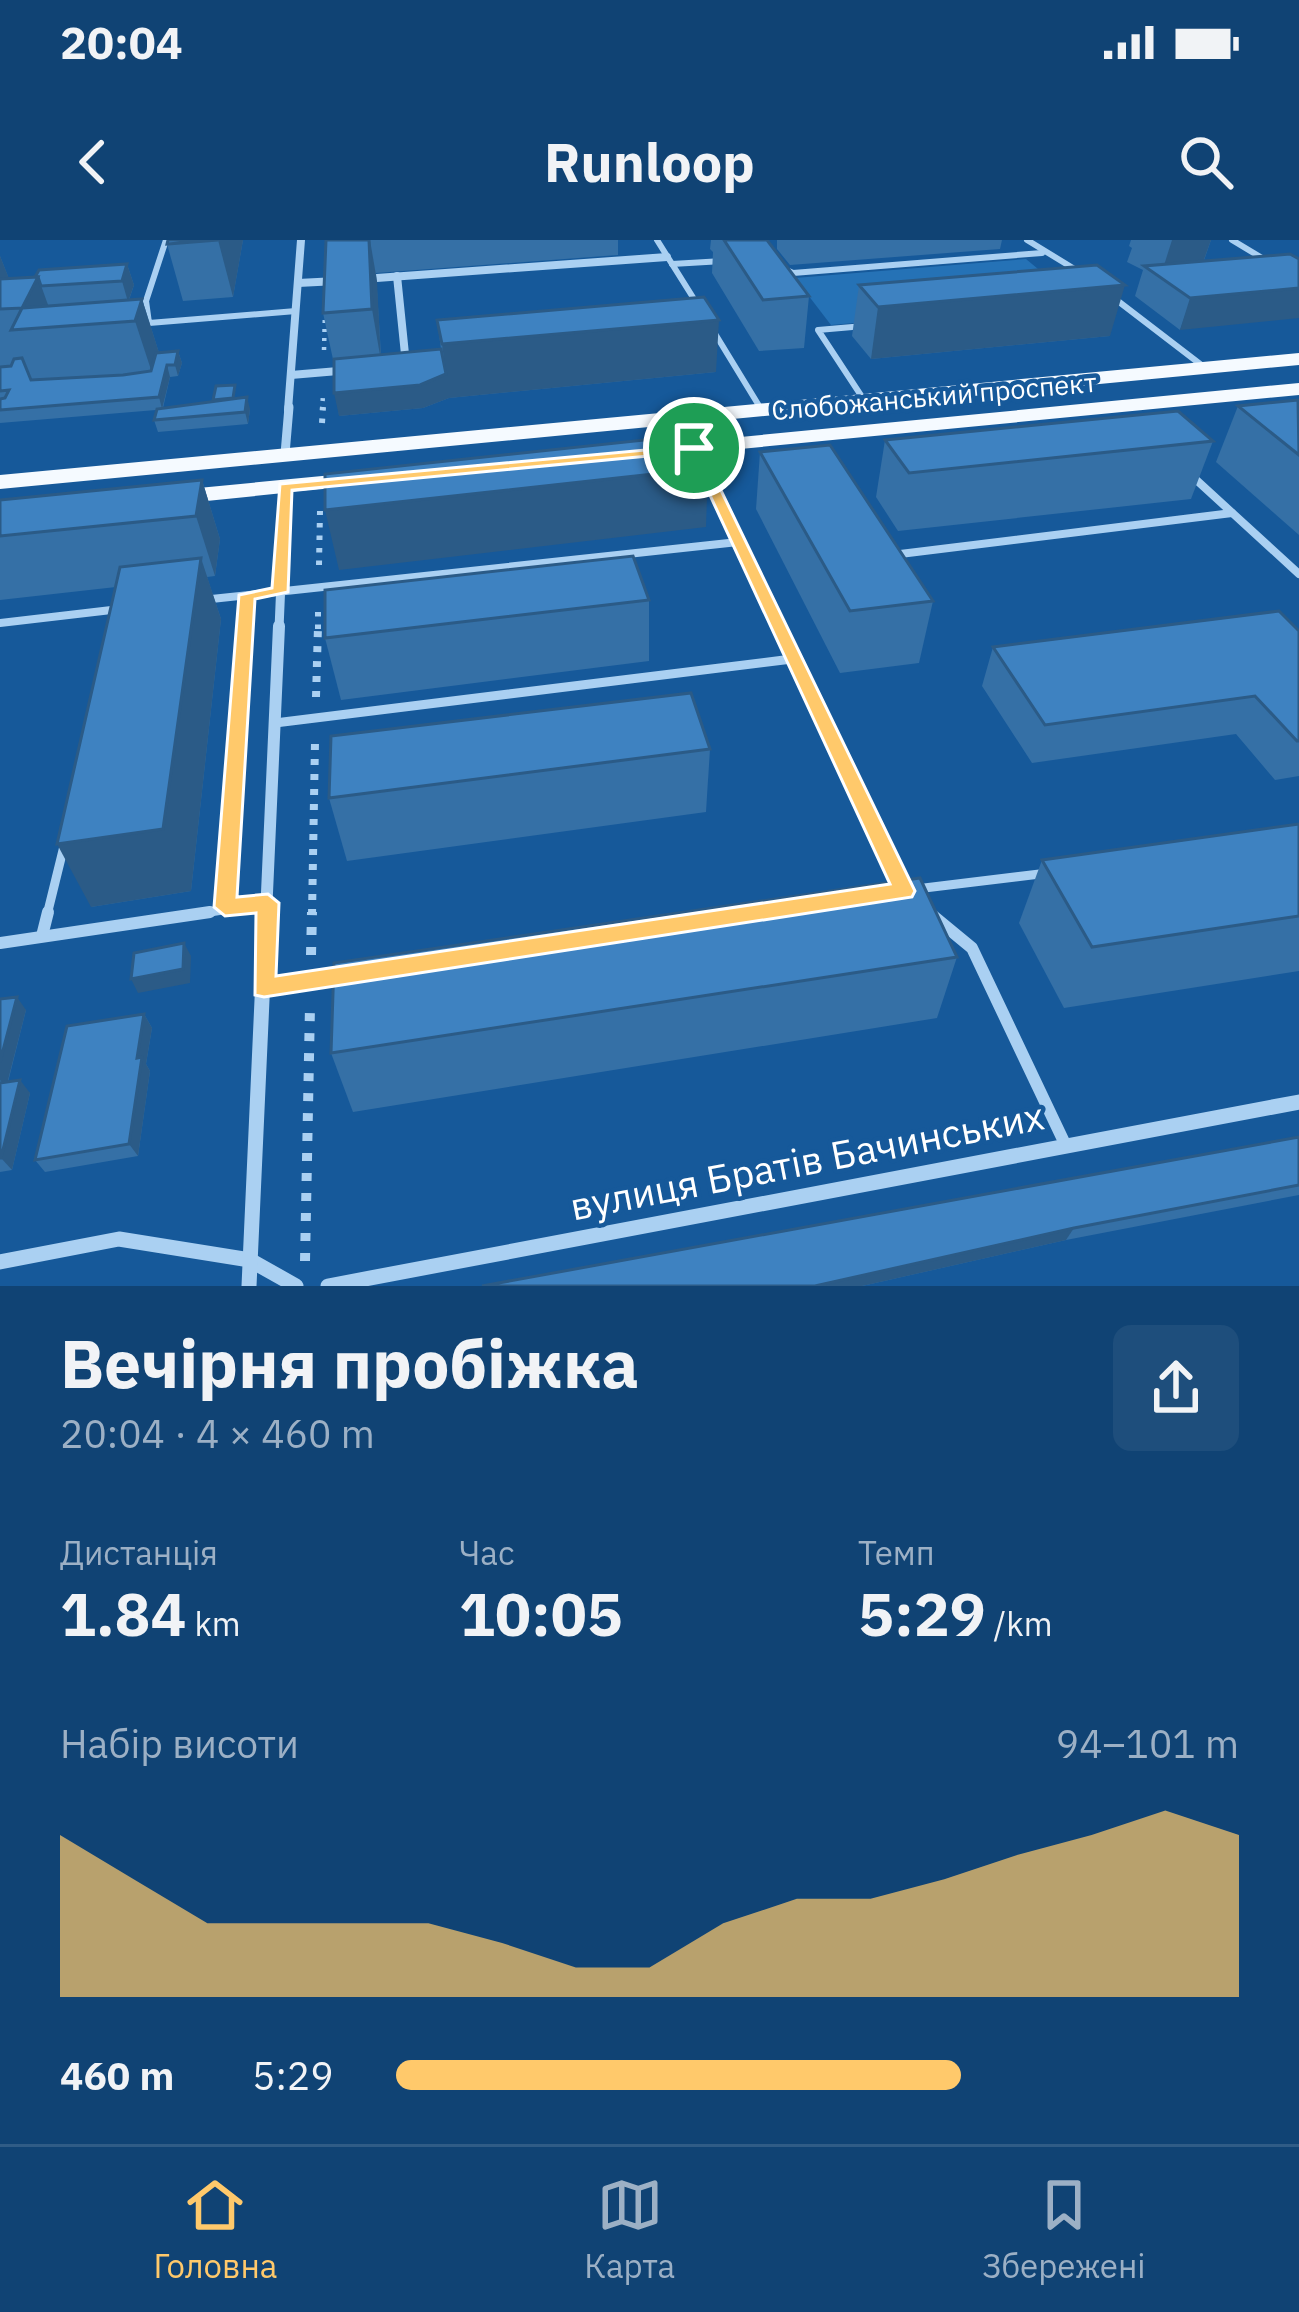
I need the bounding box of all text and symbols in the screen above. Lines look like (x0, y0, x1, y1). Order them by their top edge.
text: 20:04 (60, 13, 183, 71)
text: Runloop (544, 127, 755, 197)
icon: back (60, 129, 126, 195)
icon: search (1173, 129, 1239, 195)
street label: Слобожанський проспект (770, 364, 1098, 427)
pin (643, 397, 745, 499)
icon: arrive (661, 415, 727, 481)
street label: вулиця Братів Бачинських (566, 1090, 1048, 1231)
text: Вечірня пробіжка (60, 1320, 639, 1406)
button: share (1113, 1325, 1239, 1451)
text: 20:04 · 4 × 460 m (60, 1408, 375, 1459)
text: Дистанція (60, 1531, 218, 1574)
text: Час (459, 1531, 515, 1574)
text: Темп (858, 1531, 935, 1574)
text: 1.84 (60, 1574, 187, 1653)
text: 10:05 (459, 1574, 623, 1653)
text: 5:29 (858, 1574, 986, 1653)
text: km (187, 1602, 241, 1645)
text: /km (986, 1602, 1052, 1645)
text: Набір висоти (60, 1718, 299, 1769)
text: 94–101 m (1056, 1718, 1239, 1769)
text: 460 m (60, 2050, 174, 2101)
text: 5:29 (252, 2050, 334, 2101)
tab: Головна (153, 2172, 277, 2287)
tab: Карта (584, 2172, 675, 2287)
tab: Збережені (982, 2172, 1146, 2287)

